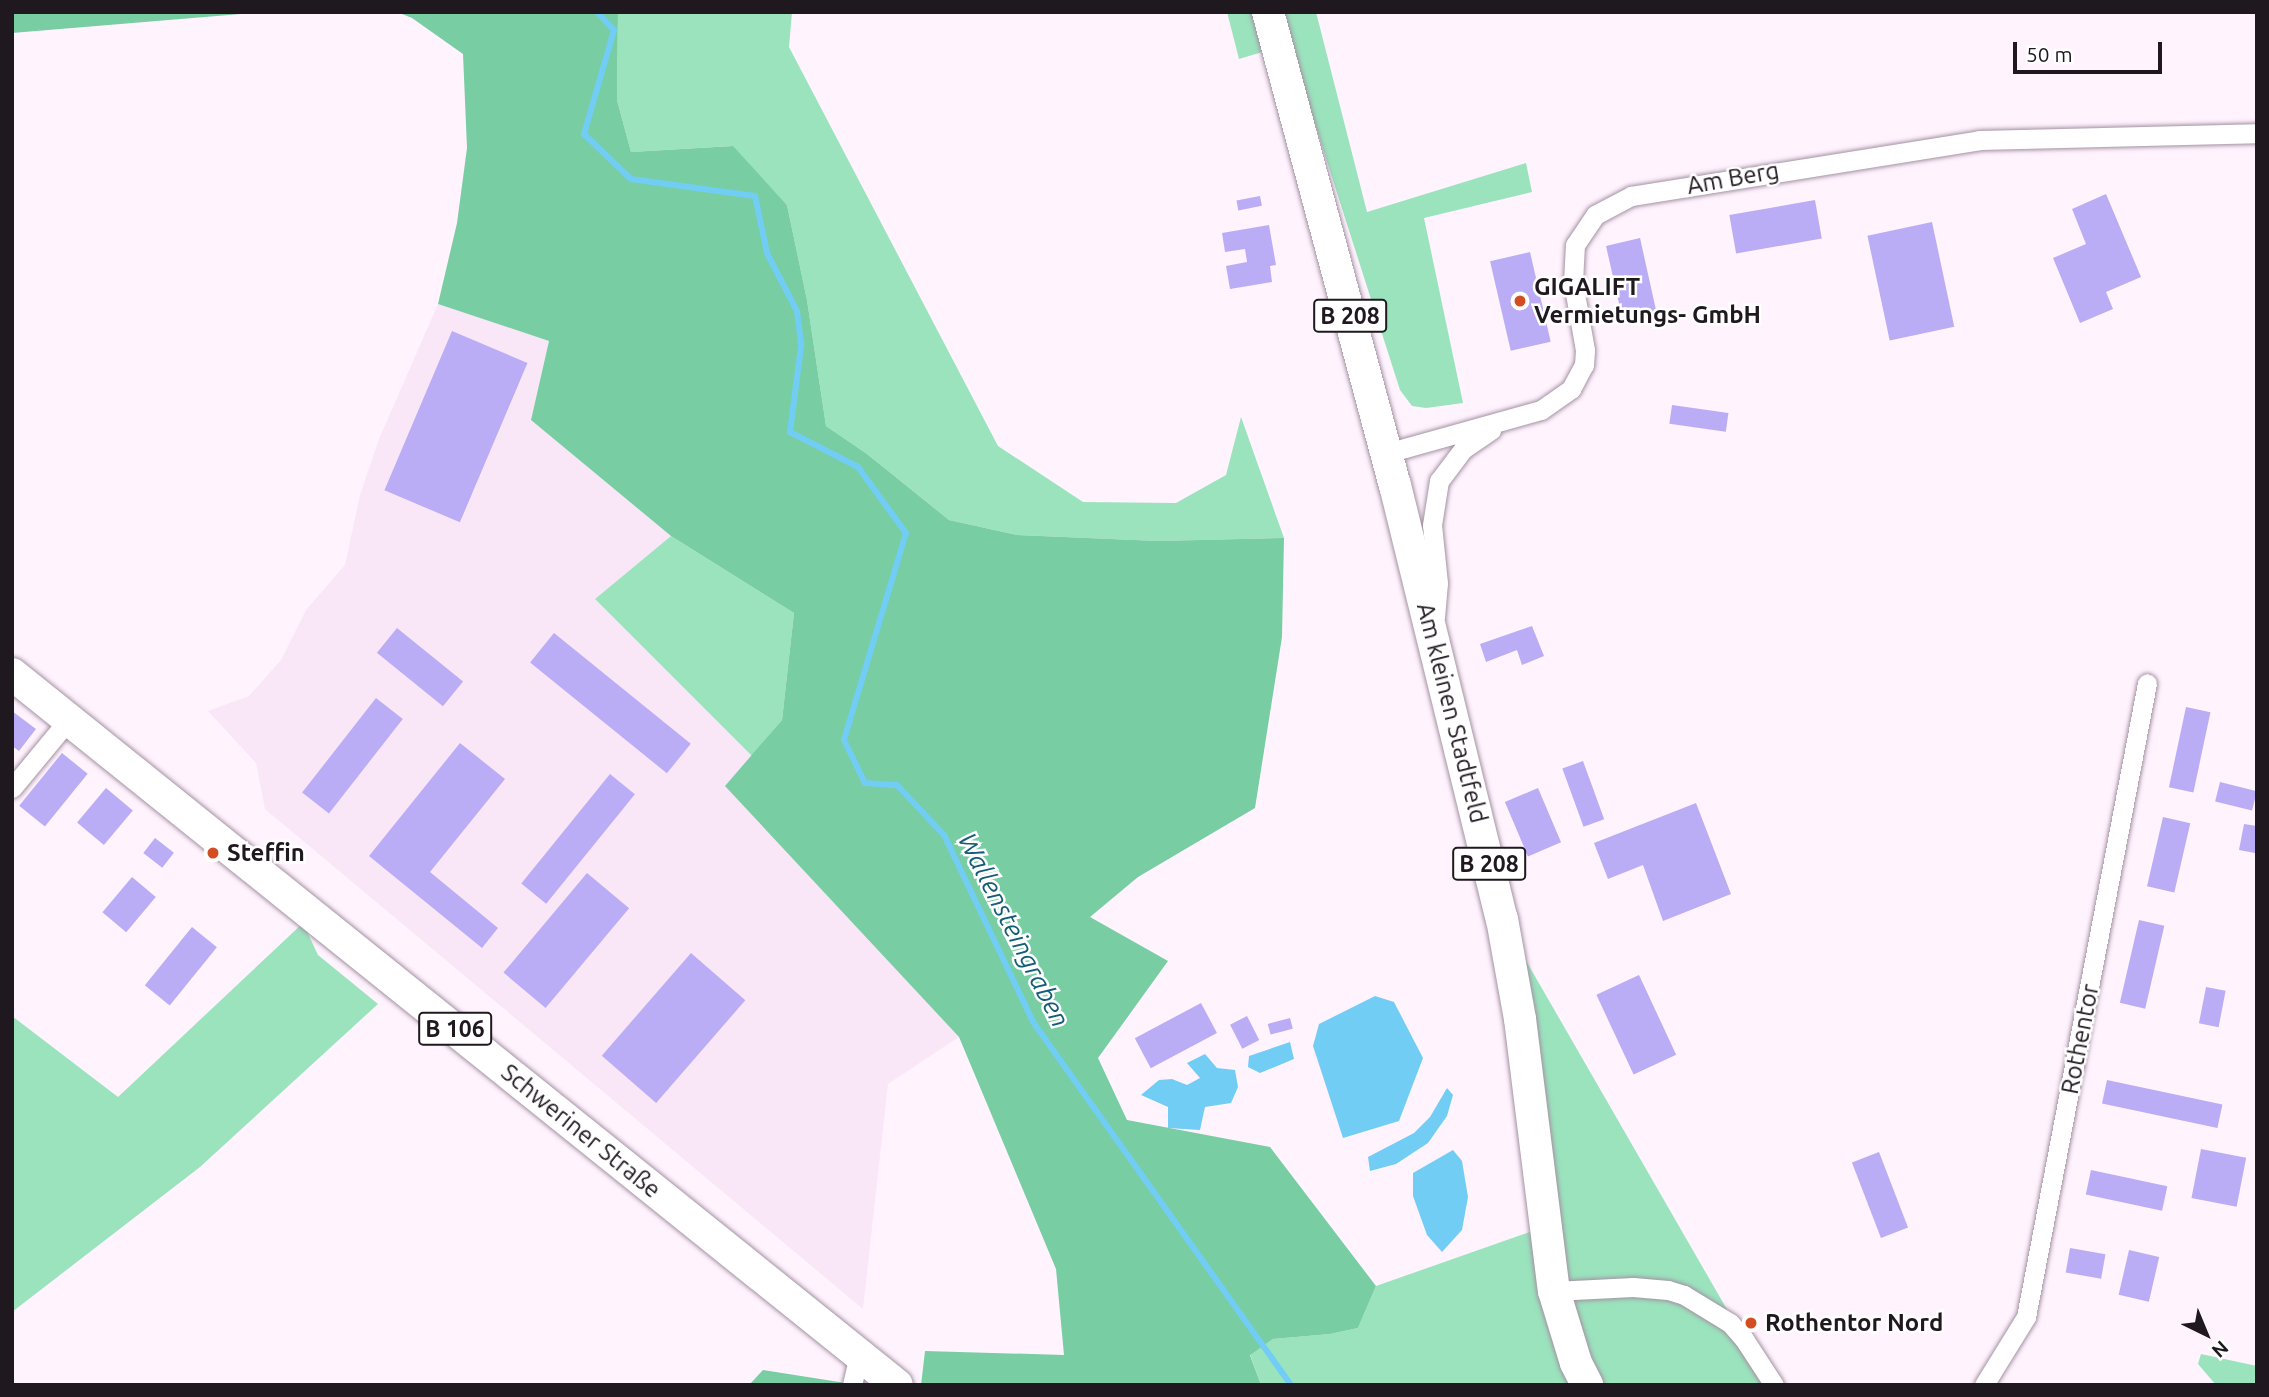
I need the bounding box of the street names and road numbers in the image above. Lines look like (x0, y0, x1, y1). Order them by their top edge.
street label: Am Berg (1685, 156, 1781, 200)
road number: B 208 (1312, 296, 1388, 336)
street label: Am kleinen Stadtfeld (1411, 600, 1493, 826)
road number: B 208 (1450, 844, 1528, 884)
street label: Rothentor (2055, 982, 2105, 1096)
road number: B 106 (416, 1010, 494, 1048)
street label: Schweriner Straße (495, 1058, 667, 1204)

